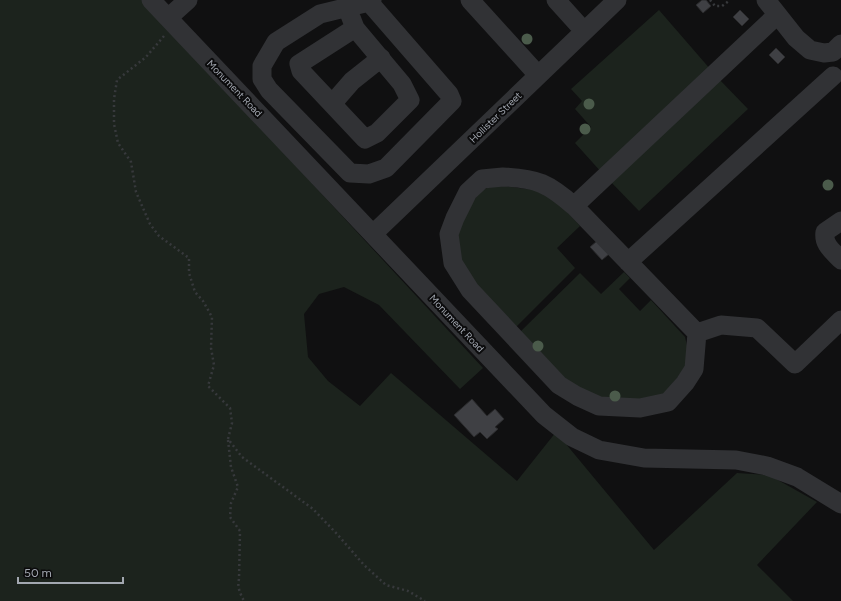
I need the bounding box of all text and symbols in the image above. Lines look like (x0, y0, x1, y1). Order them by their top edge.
street label: Monument Road (204, 57, 265, 120)
street label: Hollister Street (466, 89, 524, 146)
street label: Monument Road (427, 292, 487, 355)
scale bar (18, 559, 123, 585)
text: 50 m (24, 566, 52, 580)

